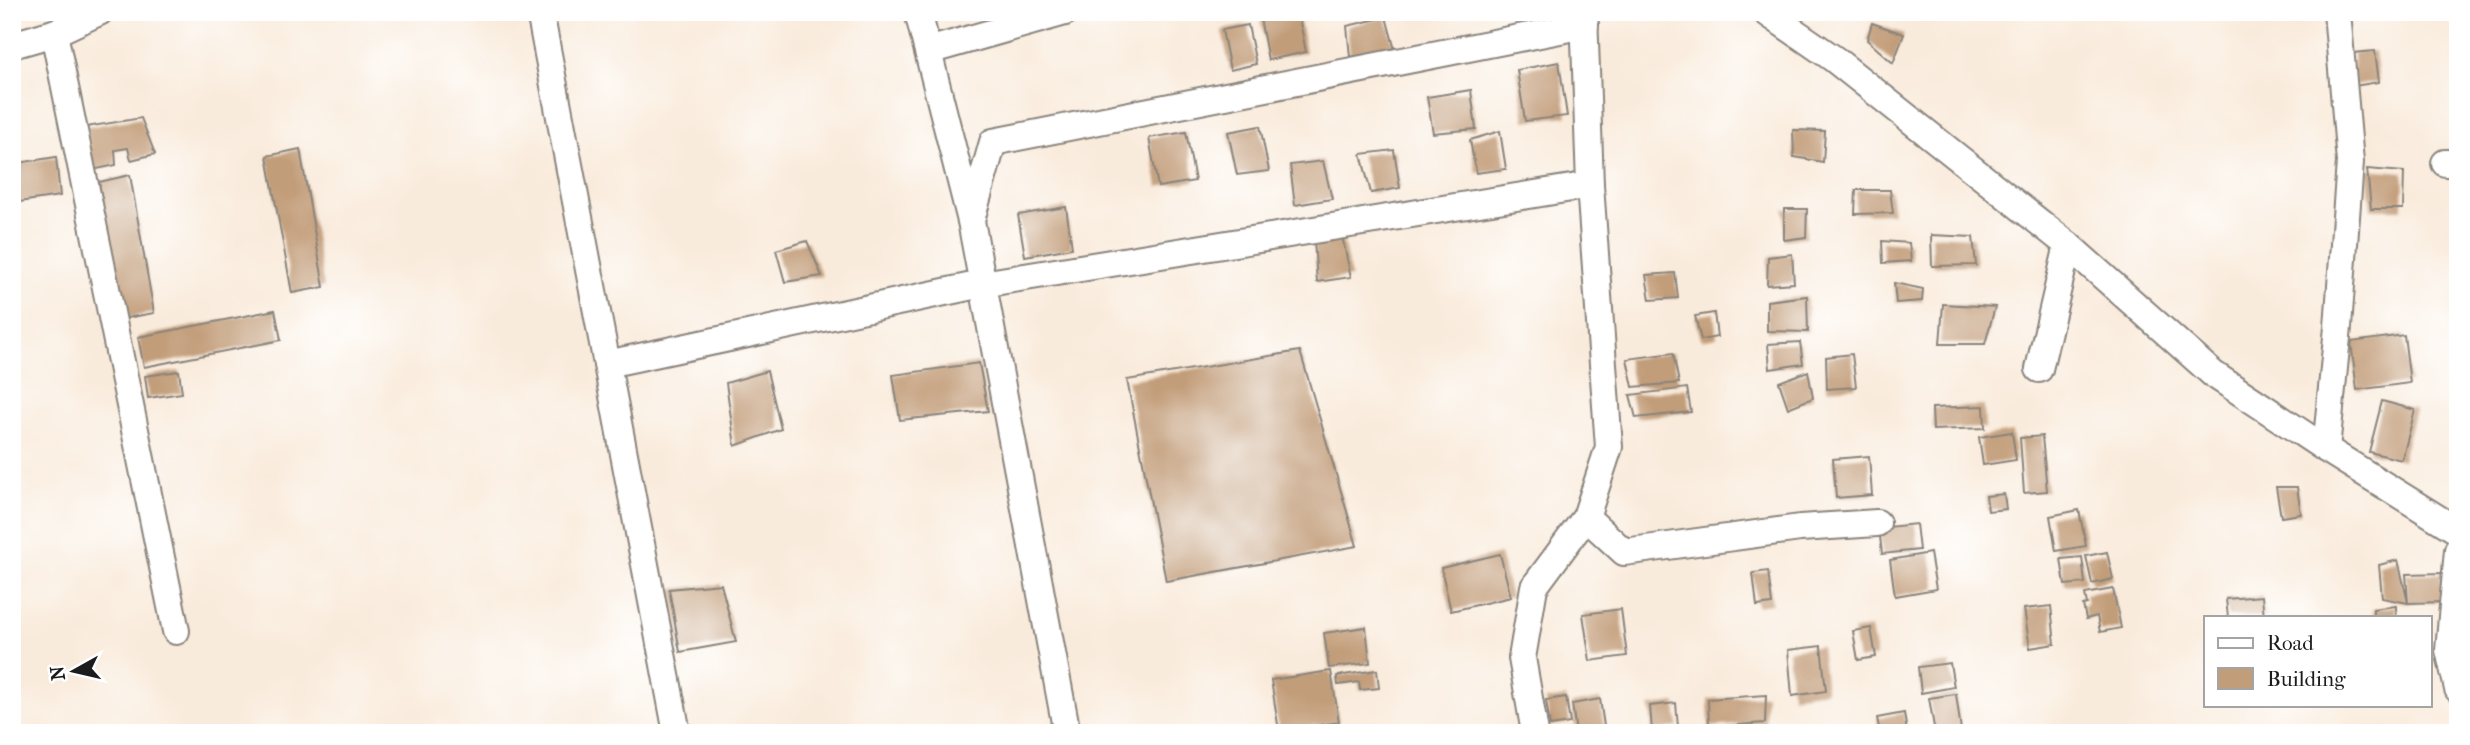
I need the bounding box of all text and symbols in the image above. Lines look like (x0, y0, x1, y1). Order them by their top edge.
legend (2204, 616, 2432, 706)
text: Road (2267, 631, 2314, 655)
north arrow (38, 636, 108, 706)
text: N (46, 664, 70, 682)
text: Building (2267, 667, 2346, 691)

